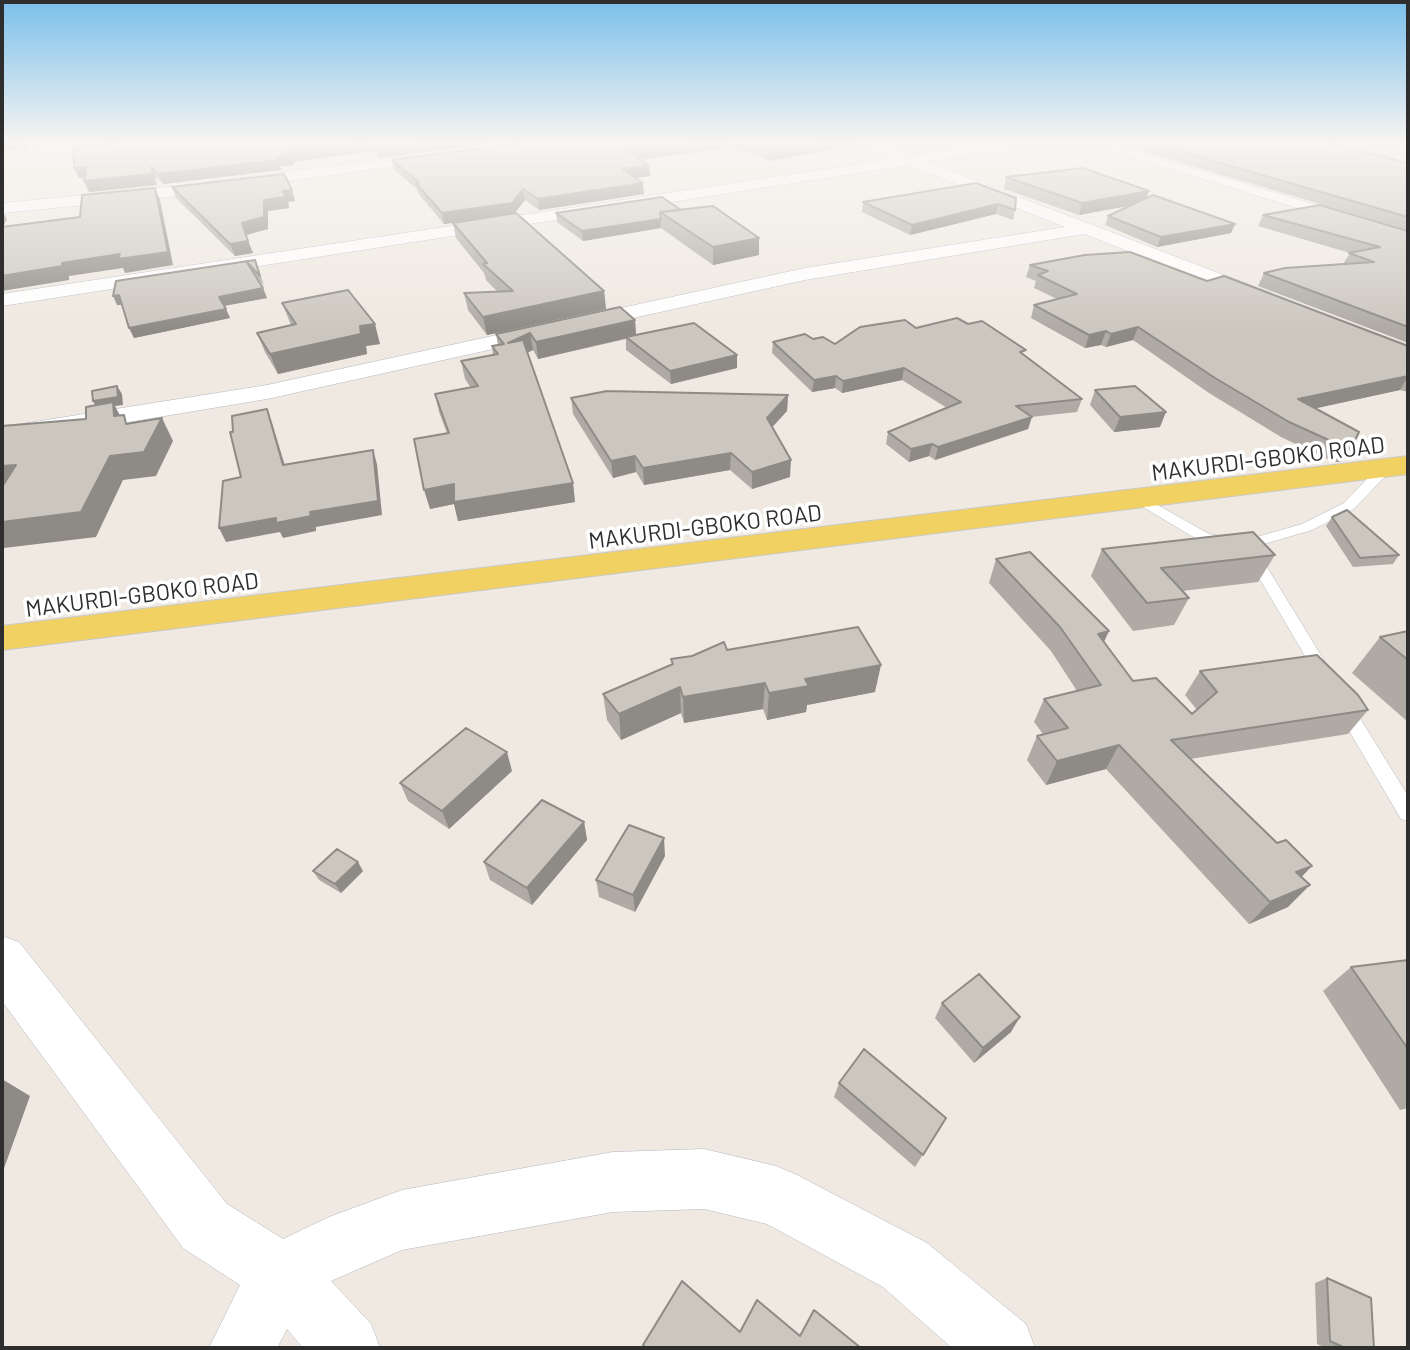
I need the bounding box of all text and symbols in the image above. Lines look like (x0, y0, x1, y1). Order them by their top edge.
street label: MAKURDI-GBOKO ROAD (1150, 431, 1386, 487)
street label: MAKURDI-GBOKO ROAD (587, 499, 823, 555)
street label: MAKURDI-GBOKO ROAD (24, 567, 260, 623)

